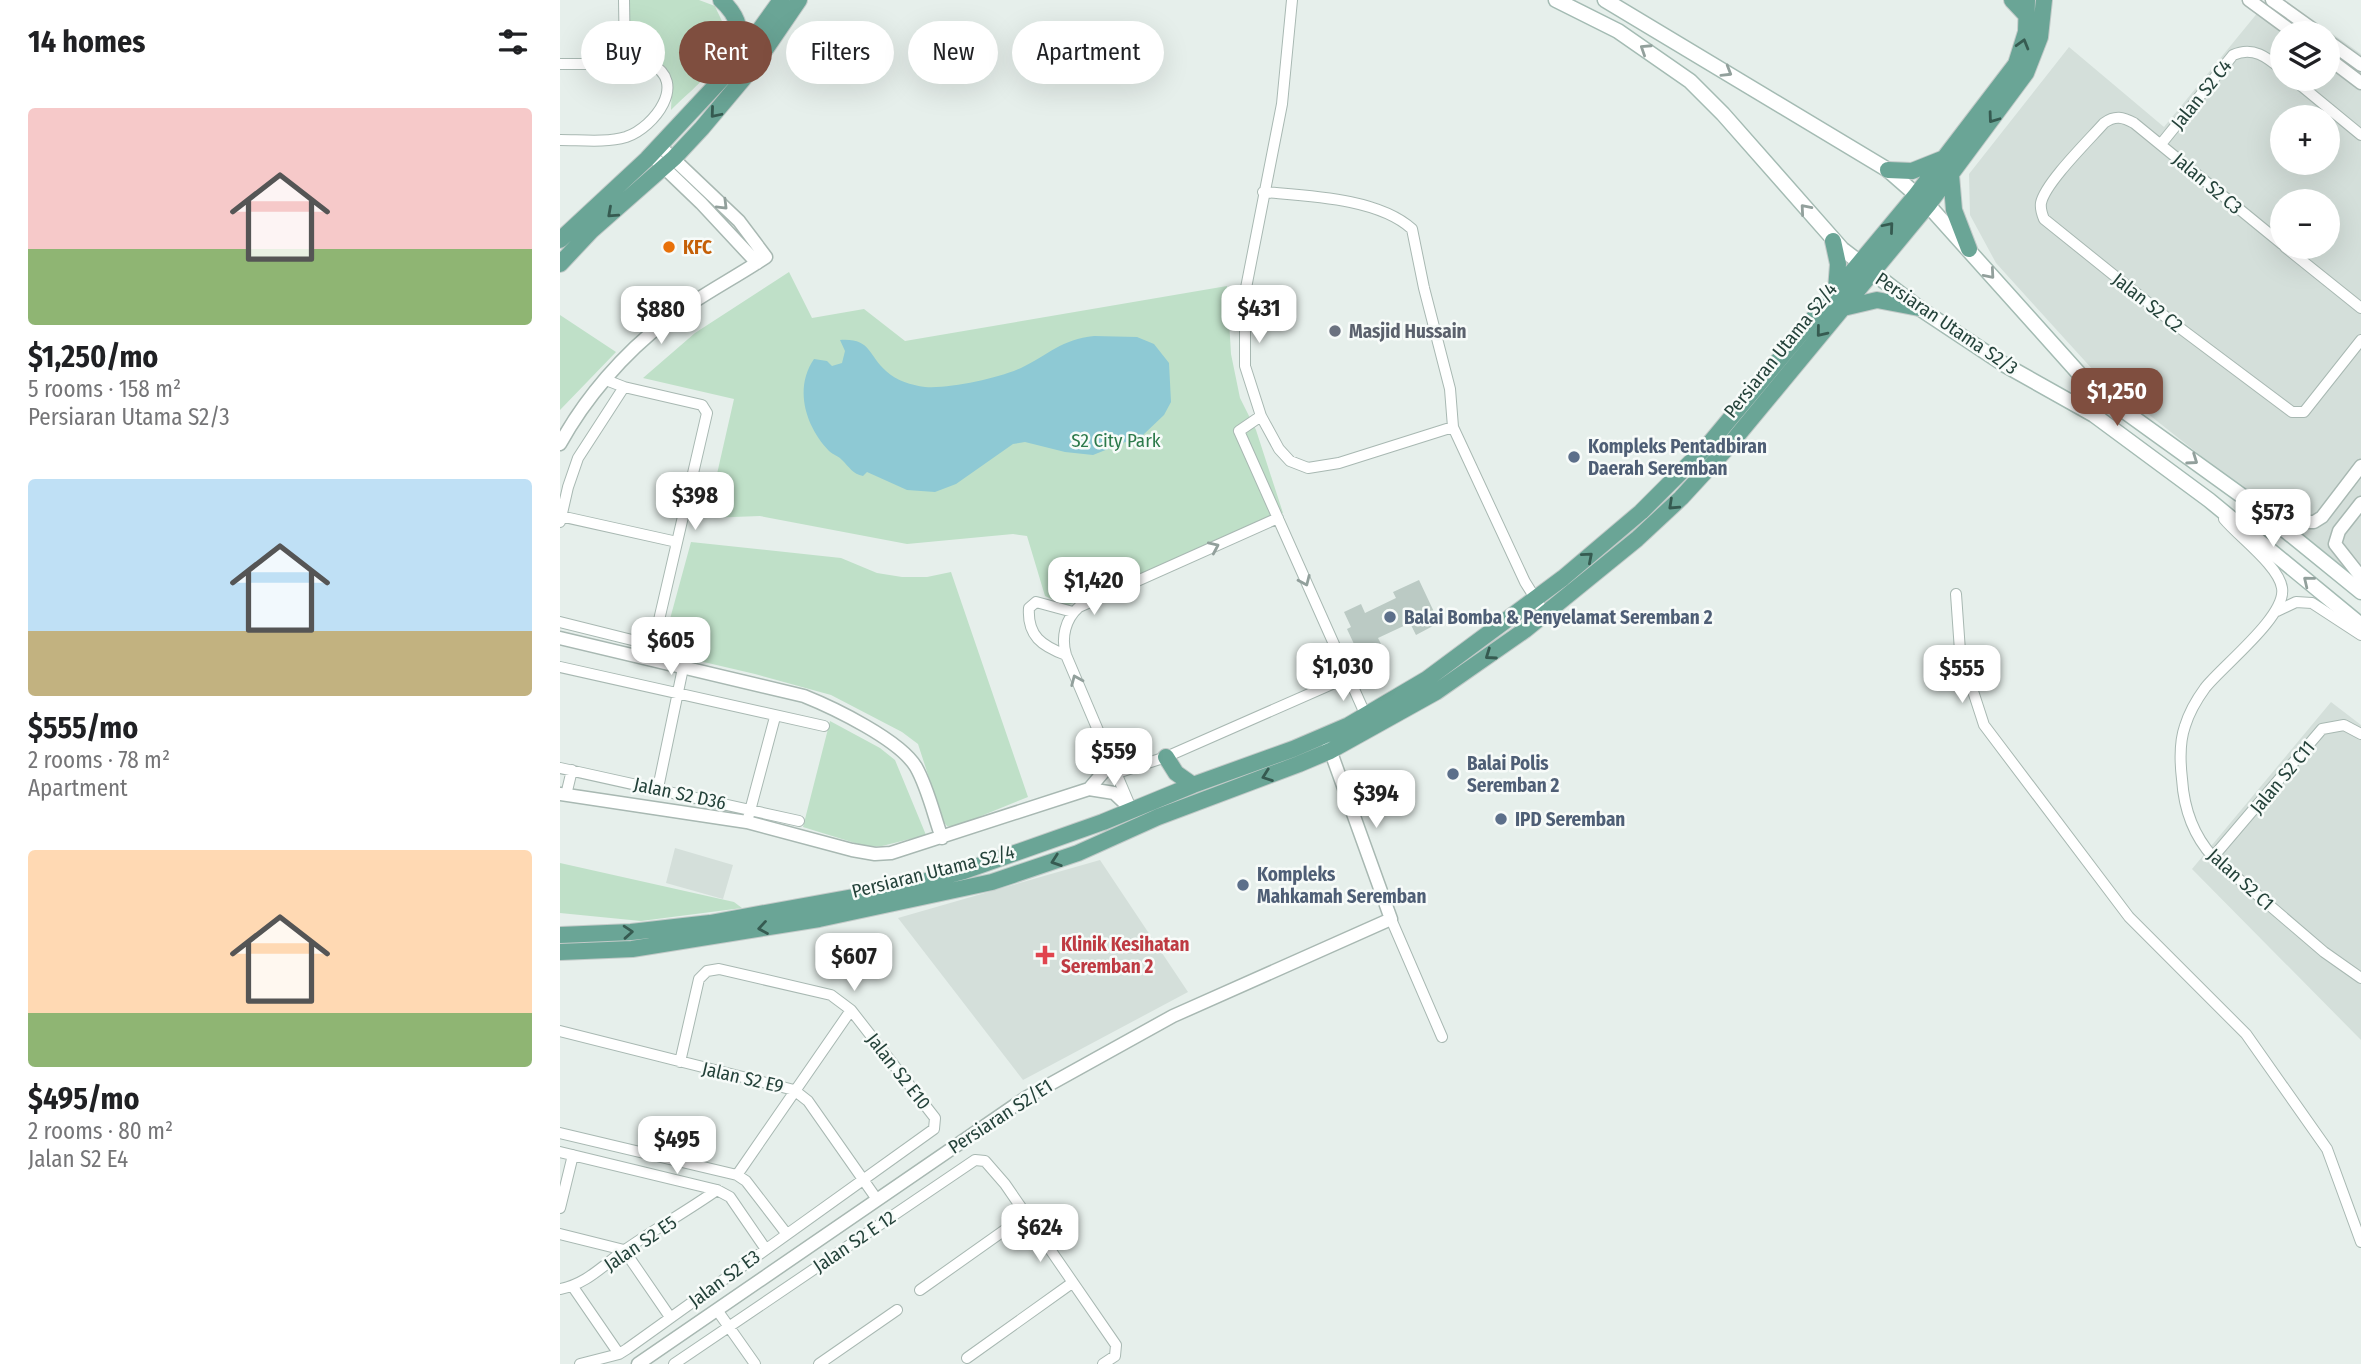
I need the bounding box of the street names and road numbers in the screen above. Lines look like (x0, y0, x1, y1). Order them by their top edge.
street label: Jalan S2 C4 (2166, 55, 2236, 134)
street label: Jalan S2 C3 (2168, 148, 2247, 219)
street label: Persiaran Utama S2/3 (1871, 267, 2022, 380)
street label: Jalan S2 C2 (2108, 268, 2188, 337)
street label: Persiaran Utama S2/4 (1719, 278, 1842, 422)
street label: Jalan S2 C11 (2245, 736, 2320, 819)
street label: Jalan S2 D36 (632, 772, 728, 814)
street label: Persiaran Utama S2/4 (849, 840, 1017, 903)
street label: Jalan S2 C1 (2203, 844, 2279, 915)
street label: Jalan S2 E10 (862, 1028, 936, 1114)
street label: Jalan S2 E9 (700, 1057, 786, 1098)
street label: Persiaran S2/E1 (944, 1074, 1057, 1159)
street label: Jalan S2 E 12 (809, 1206, 900, 1277)
street label: Jalan S2 E5 (600, 1211, 681, 1276)
street label: Jalan S2 E3 (684, 1245, 764, 1312)

